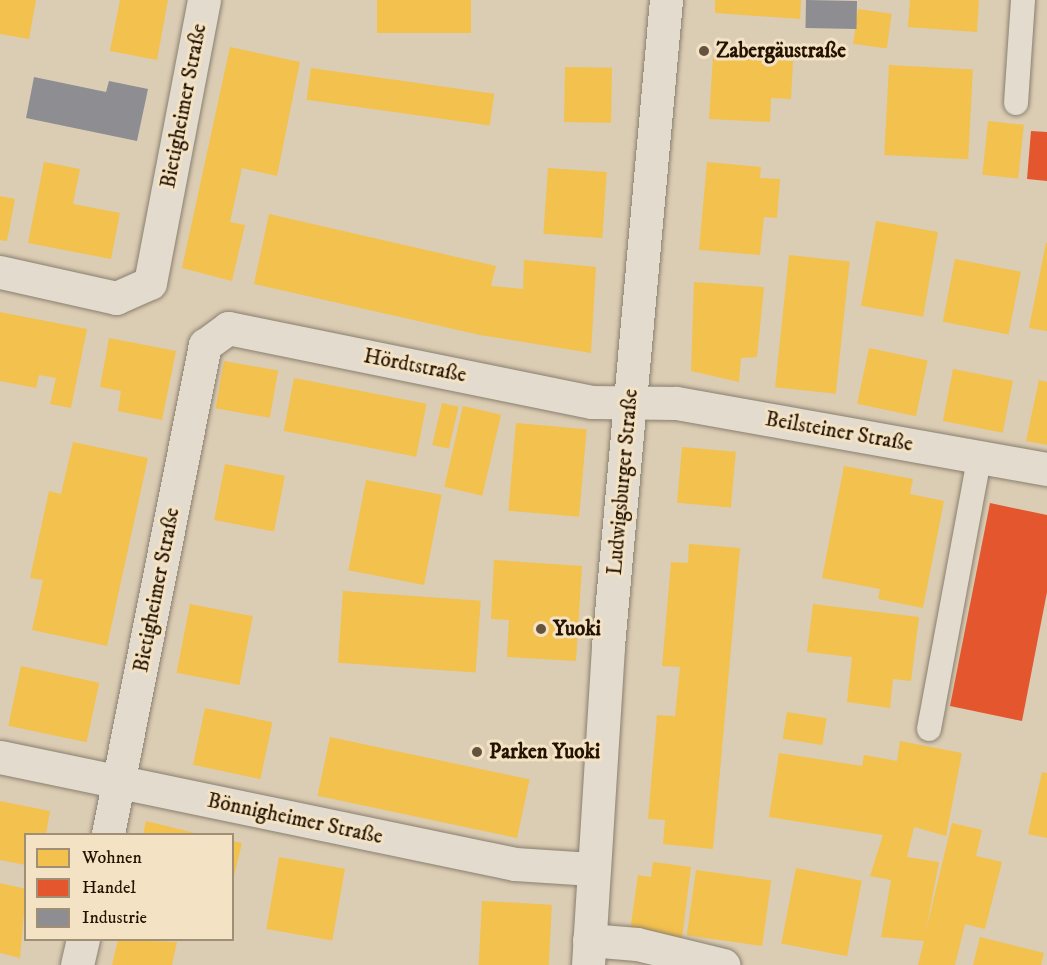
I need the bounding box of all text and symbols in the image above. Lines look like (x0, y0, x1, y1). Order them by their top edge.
street label: Bietigheimer Straße (156, 21, 212, 191)
place label: Zabergäustraße (716, 38, 846, 64)
marker: Zabergäustraße (697, 44, 711, 58)
street label: Hördtstraße (361, 344, 469, 388)
street label: Ludwigsburger Straße (602, 388, 644, 576)
street label: Beilsteiner Straße (763, 407, 915, 457)
street label: Bietigheimer Straße (129, 505, 185, 675)
place label: Yuoki (553, 616, 601, 642)
marker: Yuoki (534, 622, 548, 636)
place label: Parken Yuoki (489, 739, 600, 765)
marker: Parken Yuoki (470, 745, 484, 759)
street label: Bönnigheimer Straße (205, 788, 385, 850)
legend (24, 833, 234, 941)
text: Wohnen (82, 847, 142, 869)
text: Handel (82, 877, 136, 899)
text: Industrie (82, 907, 147, 929)

